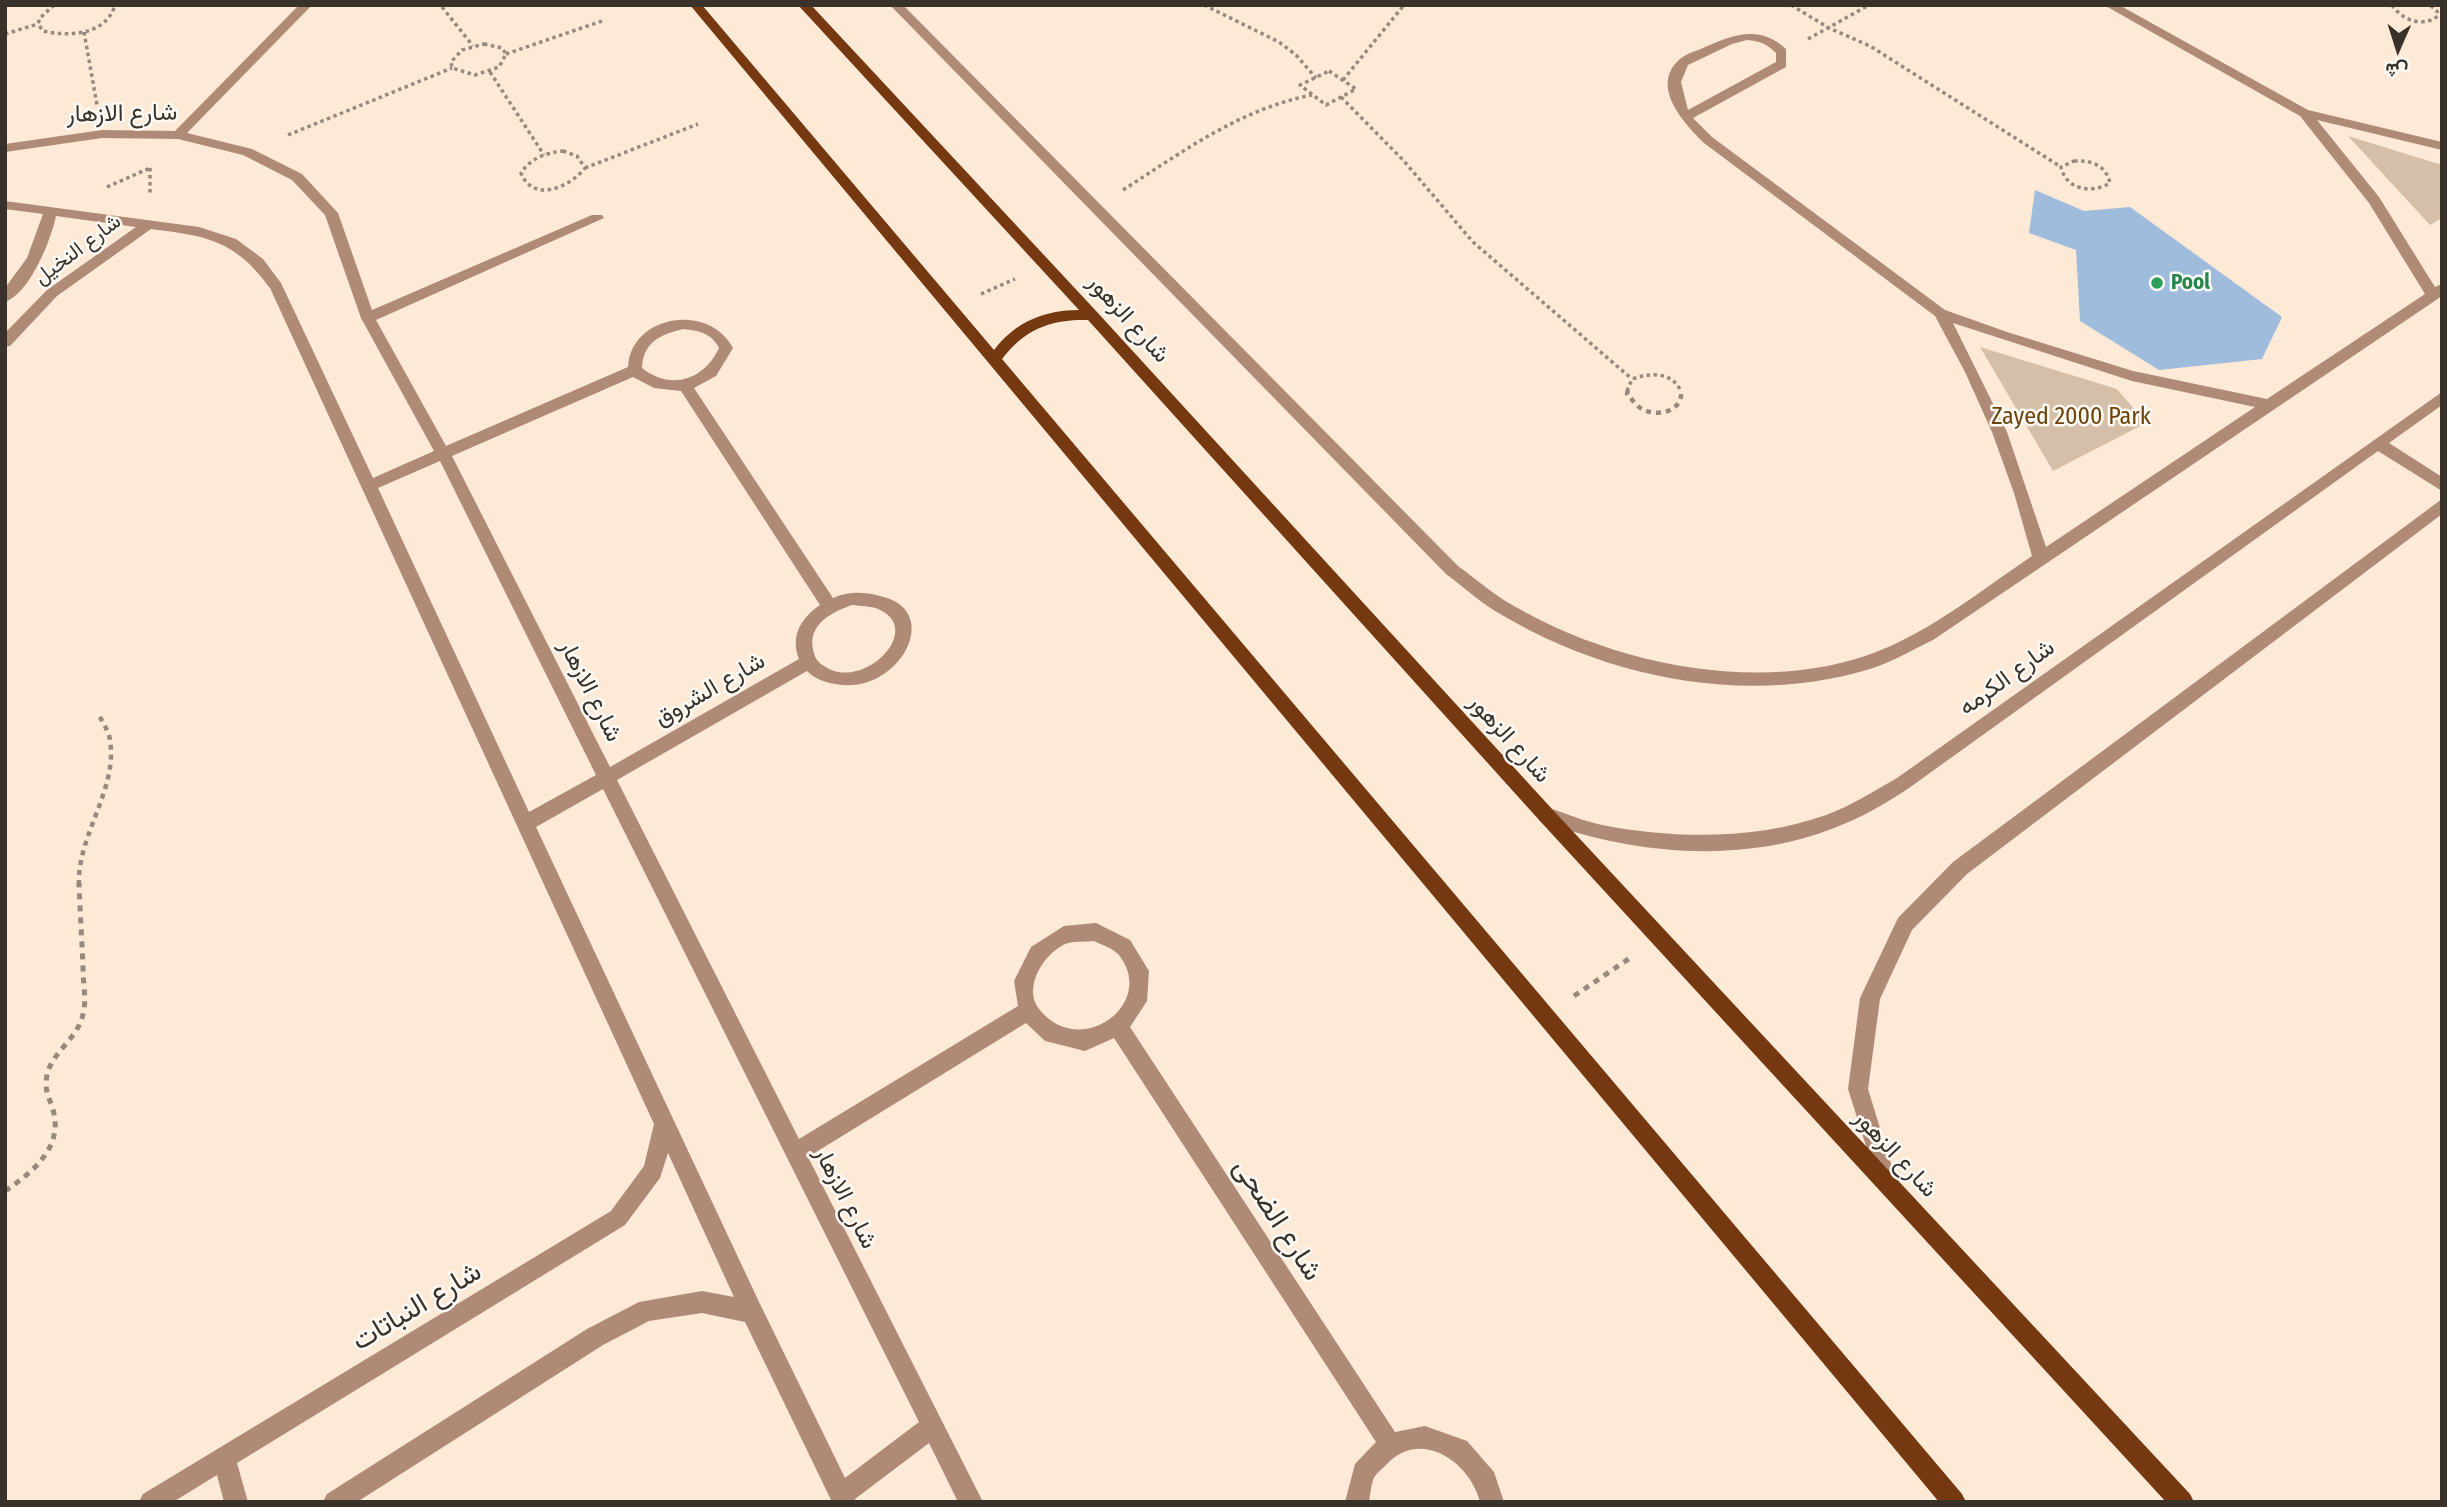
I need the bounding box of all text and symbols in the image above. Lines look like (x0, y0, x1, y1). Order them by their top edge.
north arrow (2363, 14, 2433, 84)
text: ش (2385, 58, 2409, 83)
street label: شارع الازهار (66, 99, 178, 129)
street label: شارع النخيل (30, 209, 126, 291)
street label: شارع الزهور (1081, 269, 1175, 369)
place label: Pool (2171, 270, 2210, 296)
marker: Pool (2149, 275, 2165, 291)
park label: Zayed 2000 Park (1991, 403, 2151, 431)
street label: شارع الكرمه (1954, 634, 2060, 722)
street label: شارع الازهار (552, 635, 628, 747)
street label: شارع الشروق (650, 647, 770, 733)
street label: شارع الزهور (1462, 689, 1556, 789)
street label: شارع الزهور (1847, 1104, 1943, 1204)
street label: شارع الازهار (807, 1142, 883, 1254)
street label: شارع الضحى (1225, 1153, 1329, 1287)
street label: شارع النباتات (346, 1255, 488, 1359)

